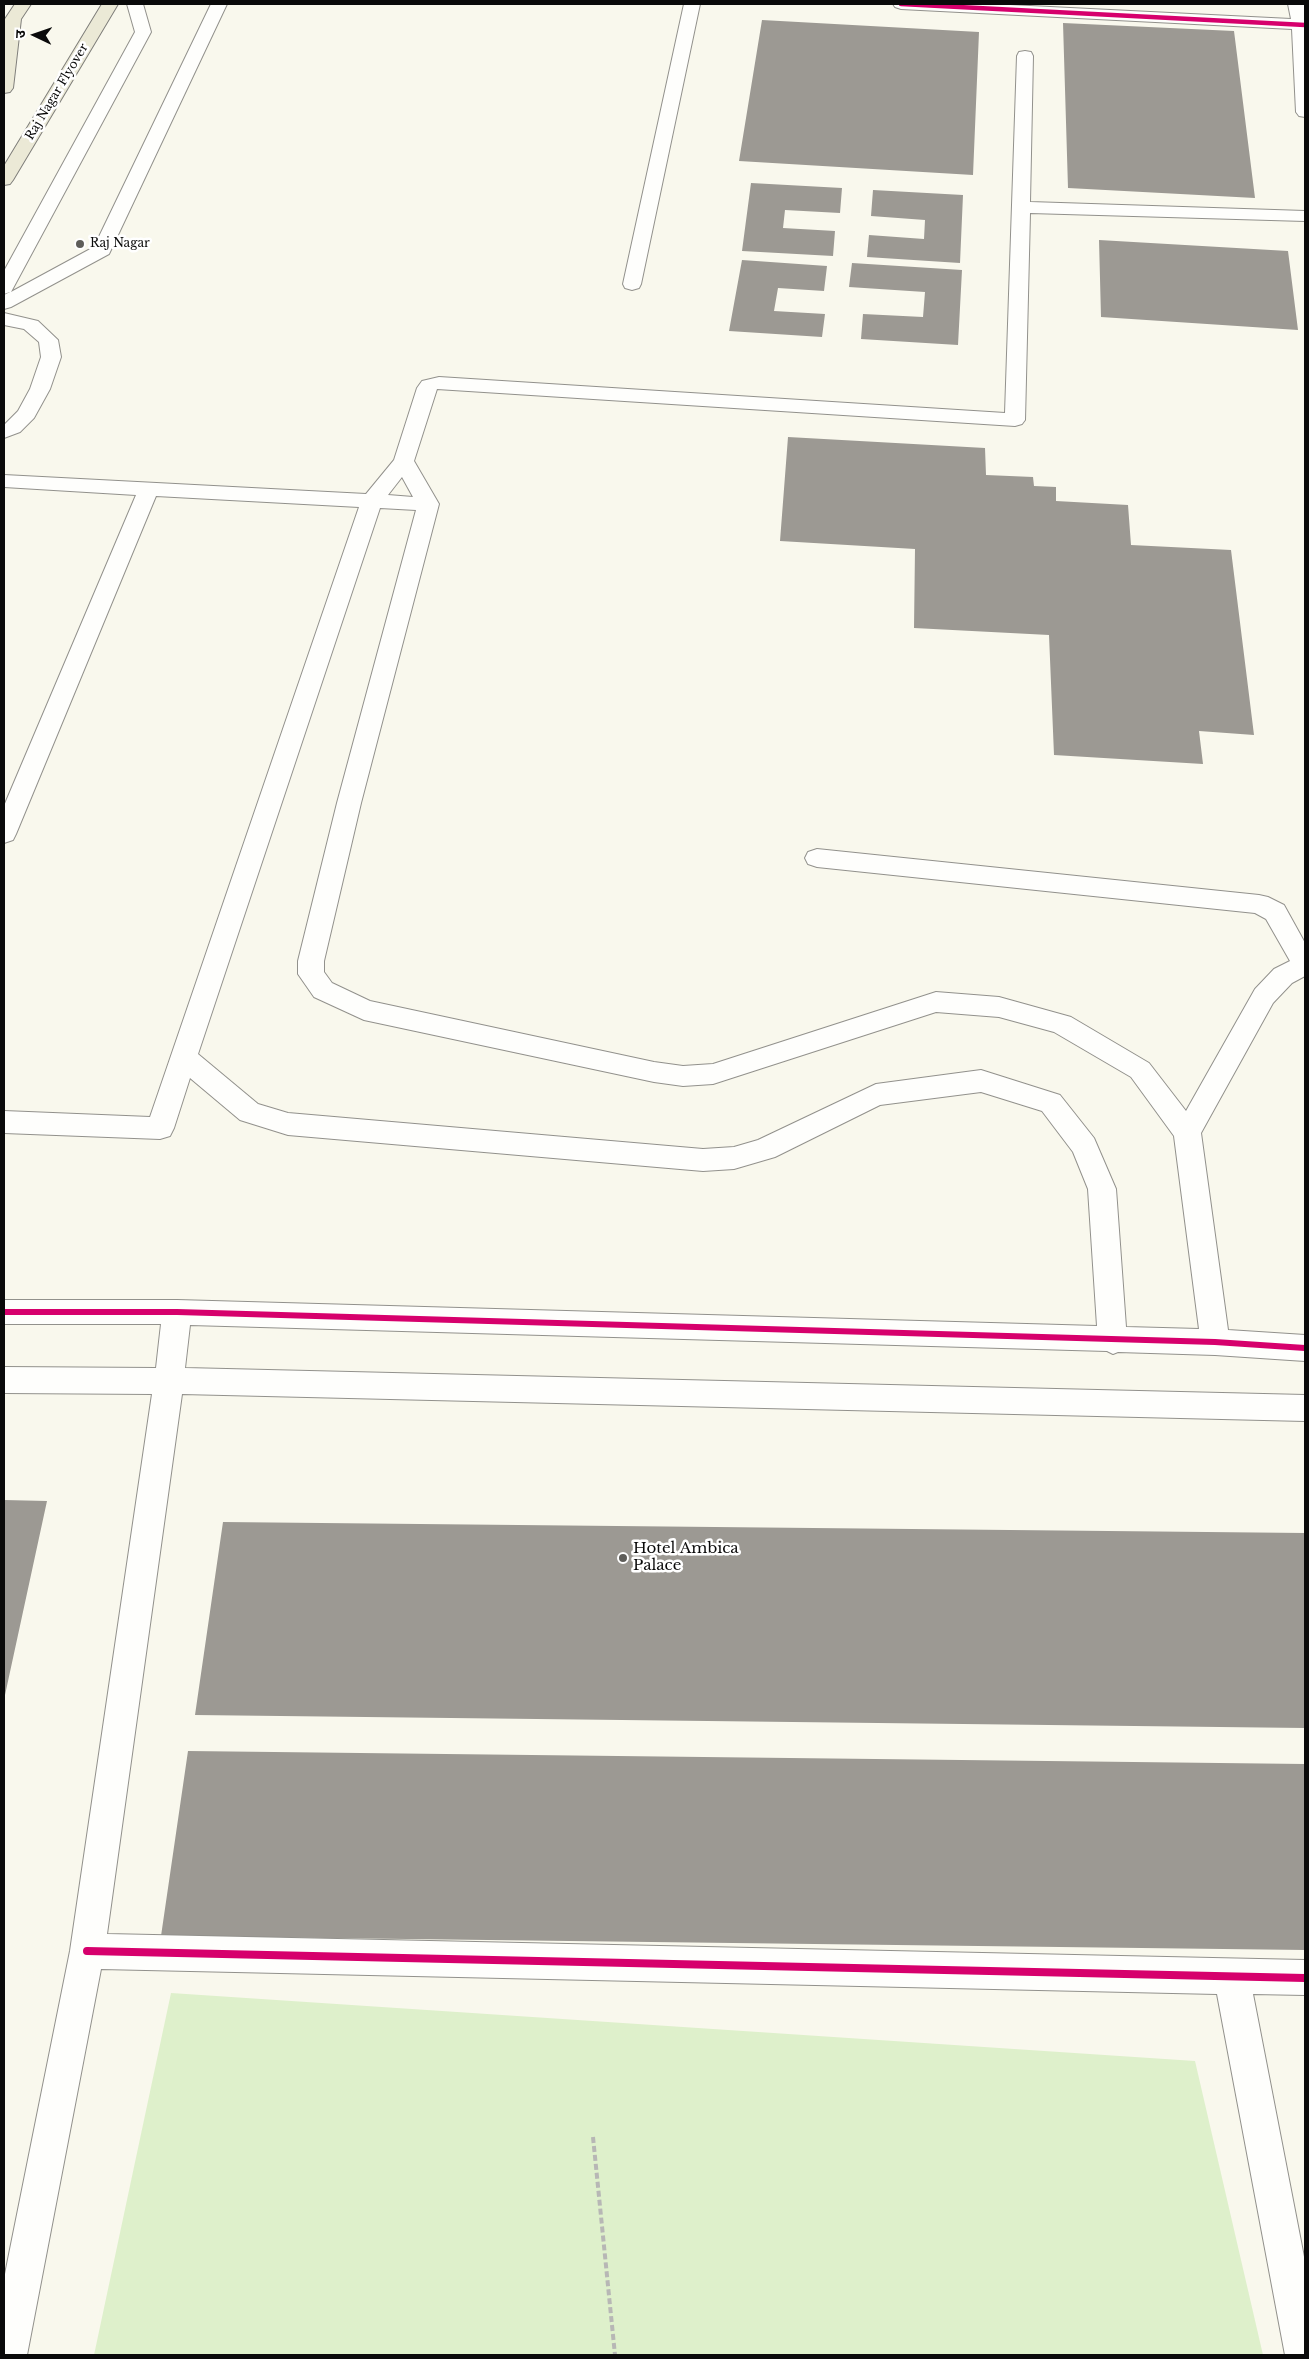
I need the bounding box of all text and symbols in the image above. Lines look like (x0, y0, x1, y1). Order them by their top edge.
north arrow (10, 10, 60, 60)
text: उ (11, 30, 29, 39)
street label: Raj Nagar Flyover (23, 41, 91, 143)
place label: Raj Nagar (90, 237, 150, 251)
marker: Raj Nagar (74, 238, 86, 250)
place label: Hotel Ambica Palace (633, 1540, 739, 1575)
marker: Hotel Ambica Palace (617, 1552, 629, 1564)

